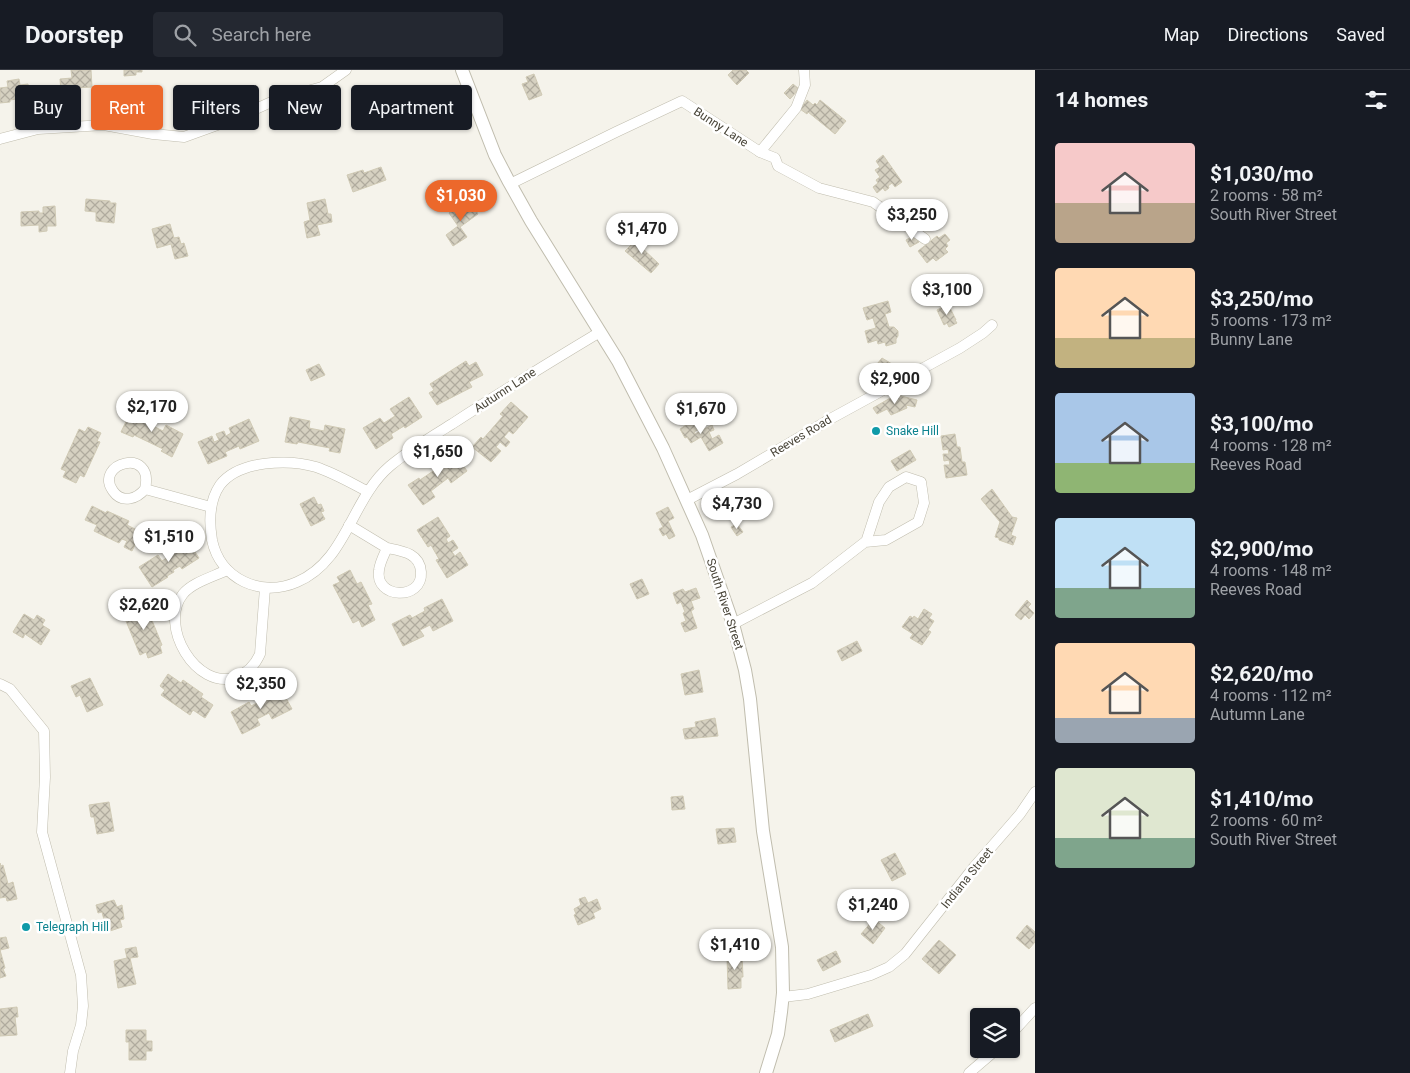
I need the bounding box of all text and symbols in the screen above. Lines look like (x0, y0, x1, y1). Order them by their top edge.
search box (153, 12, 503, 57)
text: Doorstep (25, 21, 123, 49)
icon: search (171, 21, 199, 49)
text: Search here (211, 23, 311, 46)
text: Map (1164, 24, 1199, 45)
text: Directions (1227, 24, 1308, 45)
text: Saved (1336, 24, 1385, 45)
chip: Buy (15, 85, 81, 130)
chip: Rent (91, 85, 163, 130)
chip: Filters (173, 85, 259, 130)
chip: New (269, 85, 341, 130)
chip: Apartment (351, 85, 472, 130)
icon: filters (1362, 86, 1390, 114)
text: 14 homes (1055, 88, 1148, 112)
street label: Bunny Lane (691, 104, 751, 150)
text: $1,030/mo (1210, 162, 1313, 186)
icon: home (1095, 163, 1155, 223)
pin: $1,030 (420, 180, 502, 222)
text: $1,030 (436, 186, 486, 205)
text: 2 rooms · 58 m² (1210, 186, 1323, 205)
pin: $3,250 (871, 198, 953, 241)
text: $3,250 (887, 205, 937, 224)
text: South River Street (1210, 205, 1337, 224)
pin: $1,470 (601, 212, 683, 255)
text: $1,470 (617, 219, 667, 238)
pin: $3,100 (906, 274, 988, 316)
text: $3,100 (922, 280, 972, 299)
text: $3,250/mo (1210, 287, 1313, 311)
icon: home (1095, 288, 1155, 348)
text: 5 rooms · 173 m² (1210, 311, 1332, 330)
text: Bunny Lane (1210, 330, 1293, 349)
pin: $2,900 (854, 362, 936, 405)
street label: Autumn Lane (471, 365, 539, 415)
text: $2,900 (870, 369, 920, 388)
pin: $2,170 (111, 390, 193, 433)
pin: $1,670 (660, 392, 742, 435)
text: $2,170 (127, 397, 177, 416)
text: $1,670 (676, 399, 726, 418)
street label: Reeves Road (768, 412, 834, 460)
text: $3,100/mo (1210, 412, 1313, 436)
icon: home (1095, 413, 1155, 473)
place label: Snake Hill (886, 424, 939, 438)
marker: Snake Hill (870, 425, 882, 437)
pin: $1,650 (397, 436, 479, 478)
text: 4 rooms · 128 m² (1210, 436, 1332, 455)
text: $1,650 (413, 442, 463, 461)
text: Reeves Road (1210, 455, 1302, 474)
pin: $4,730 (696, 488, 778, 530)
text: $4,730 (712, 494, 762, 513)
pin: $1,510 (128, 520, 210, 563)
text: $1,510 (144, 527, 194, 546)
text: $2,900/mo (1210, 537, 1313, 561)
icon: home (1095, 538, 1155, 598)
street label: South River Street (704, 557, 746, 652)
text: 4 rooms · 148 m² (1210, 561, 1332, 580)
text: Reeves Road (1210, 580, 1302, 599)
pin: $2,620 (103, 588, 185, 631)
text: $2,620 (119, 595, 169, 614)
text: $2,620/mo (1210, 662, 1313, 686)
icon: home (1095, 663, 1155, 723)
pin: $2,350 (220, 668, 302, 710)
text: $2,350 (236, 674, 286, 693)
text: 4 rooms · 112 m² (1210, 686, 1332, 705)
text: Autumn Lane (1210, 705, 1305, 724)
text: $1,410/mo (1210, 787, 1313, 811)
icon: home (1095, 788, 1155, 848)
text: 2 rooms · 60 m² (1210, 811, 1323, 830)
text: South River Street (1210, 830, 1337, 849)
street label: Indiana Street (938, 845, 996, 911)
pin: $1,240 (832, 888, 914, 931)
text: $1,240 (848, 895, 898, 914)
place label: Telegraph Hill (36, 920, 109, 934)
marker: Telegraph Hill (20, 921, 32, 933)
pin: $1,410 (694, 928, 776, 971)
text: $1,410 (710, 935, 760, 954)
map controls (970, 1008, 1020, 1058)
button: layers (970, 1008, 1020, 1058)

